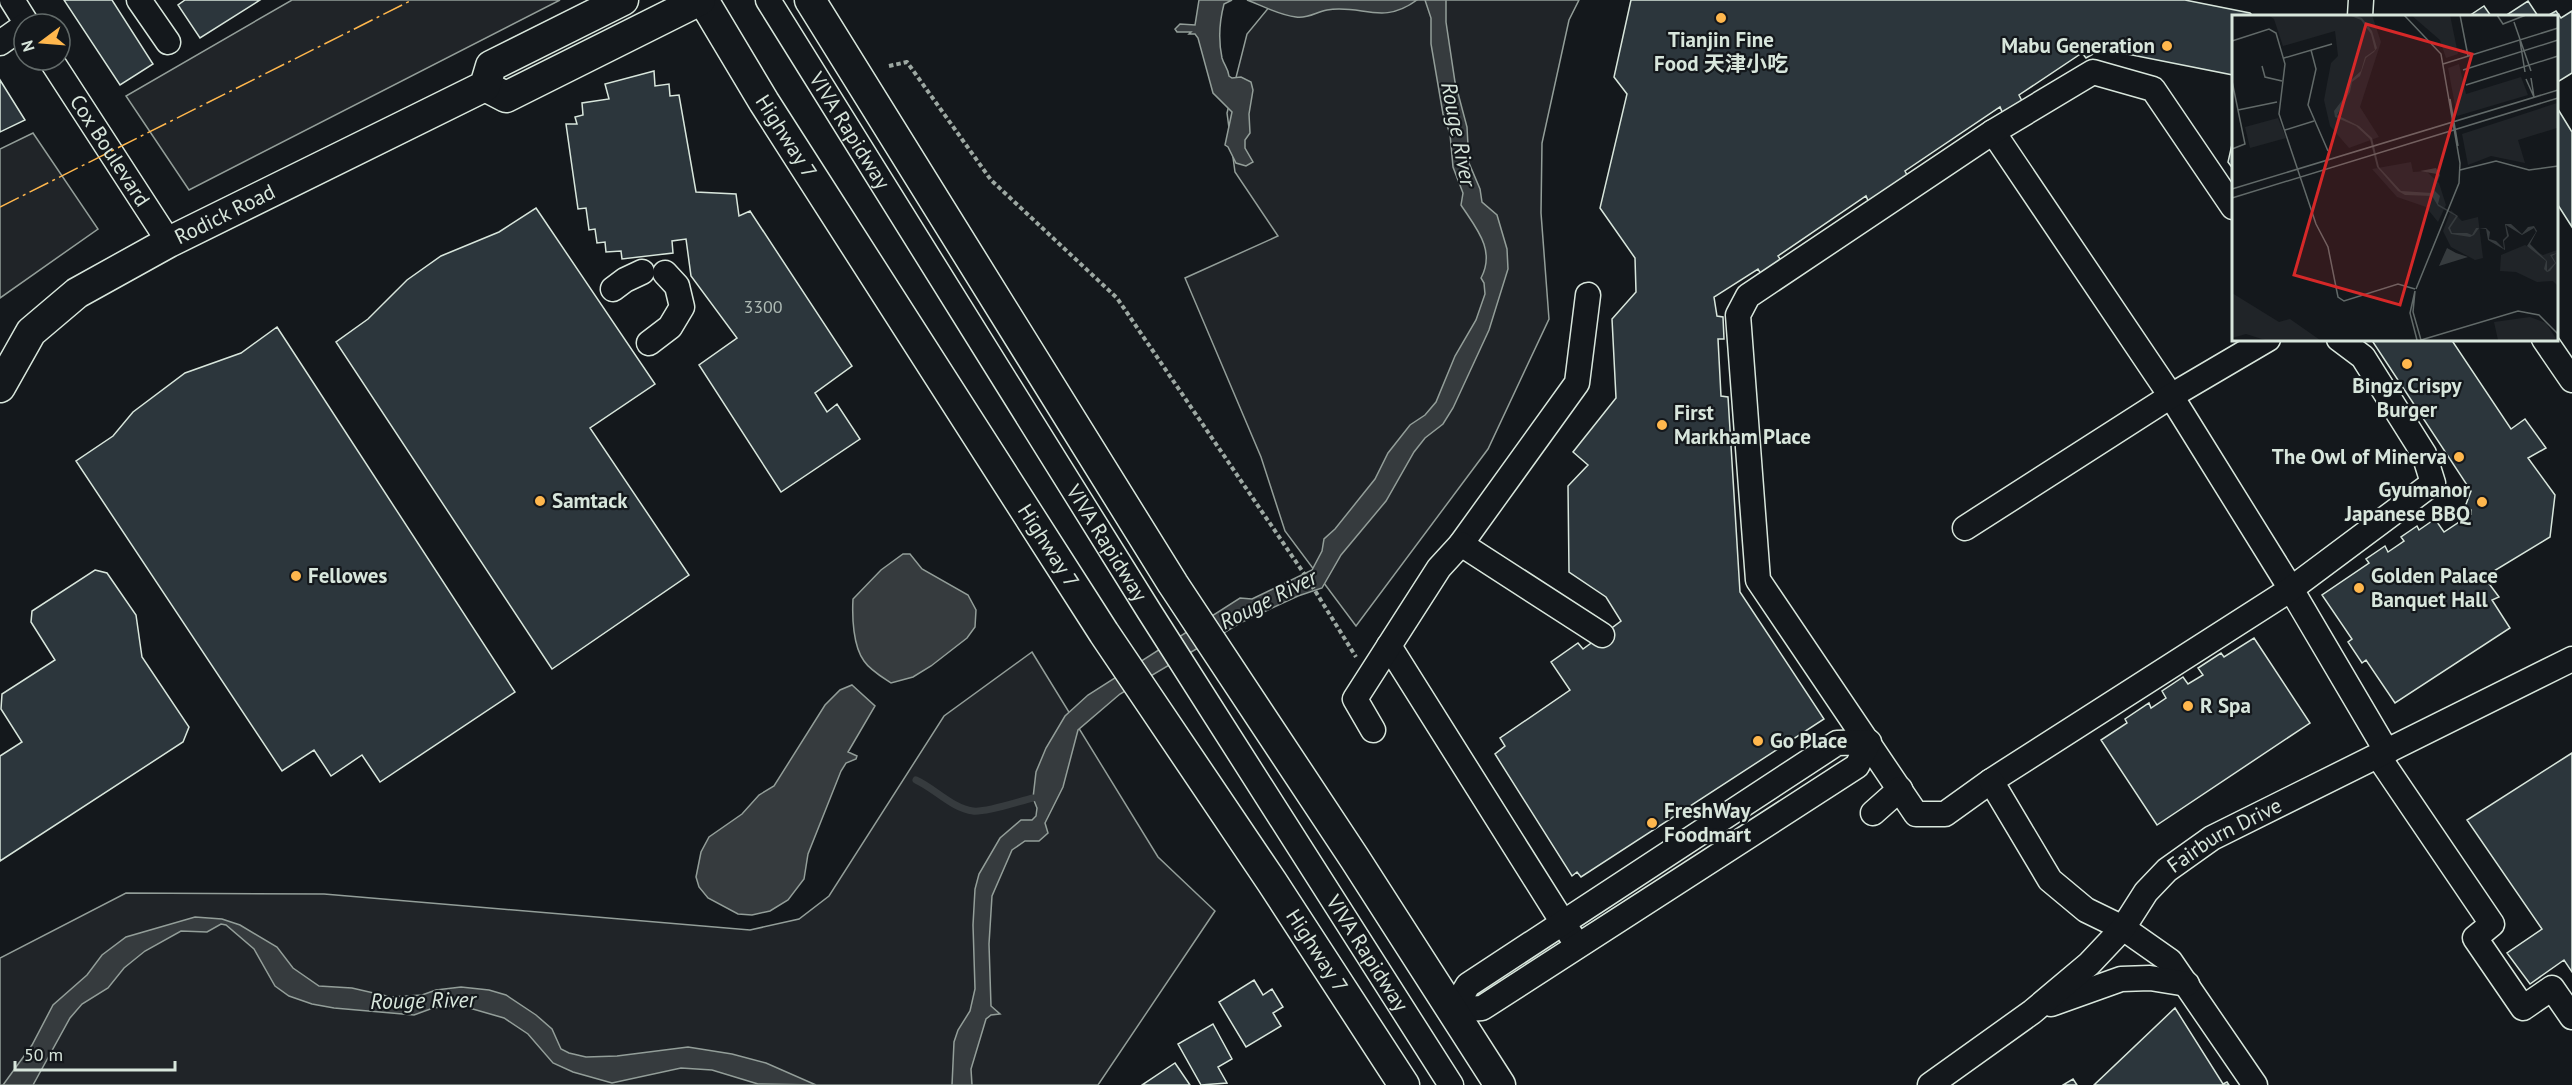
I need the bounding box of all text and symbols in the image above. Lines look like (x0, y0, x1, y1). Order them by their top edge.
marker: Tianjin Fine Food 天津小吃 (1714, 11, 1728, 25)
north arrow (12, 12, 72, 72)
inset map (2232, 15, 2557, 340)
place label: Tianjin Fine Food 天津小吃 (1654, 26, 1788, 77)
place label: Mabu Generation (2001, 32, 2155, 59)
text: N (17, 38, 39, 54)
marker: Mabu Generation (2160, 39, 2174, 53)
street label: VIVA Rapidway (803, 66, 897, 194)
water label: Rouge River (1435, 80, 1483, 190)
street label: Cox Boulevard (64, 89, 156, 211)
street label: Highway 7 (750, 89, 823, 183)
street label: Rodick Road (170, 178, 279, 250)
house number: 3300 (743, 295, 783, 318)
marker: Bingz Crispy Burger (2400, 357, 2414, 371)
place label: Bingz Crispy Burger (2352, 372, 2463, 423)
place label: First Markham Place (1674, 399, 1811, 450)
marker: First Markham Place (1655, 418, 1669, 432)
place label: The Owl of Minerva (2272, 443, 2447, 470)
marker: The Owl of Minerva (2452, 450, 2466, 464)
place label: Gyumanor Japanese BBQ (2344, 476, 2471, 527)
street label: VIVA Rapidway (1060, 478, 1154, 606)
place label: Samtack (552, 487, 628, 514)
marker: Samtack (533, 494, 547, 508)
marker: Gyumanor Japanese BBQ (2475, 495, 2489, 509)
street label: Highway 7 (1012, 499, 1086, 593)
place label: Fellowes (308, 562, 387, 589)
water label: Rouge River (1215, 562, 1323, 635)
place label: Golden Palace Banquet Hall (2371, 562, 2498, 613)
marker: Fellowes (289, 569, 303, 583)
marker: Golden Palace Banquet Hall (2352, 581, 2366, 595)
place label: R Spa (2200, 692, 2251, 719)
marker: R Spa (2181, 699, 2195, 713)
place label: Go Place (1770, 727, 1847, 754)
marker: Go Place (1751, 734, 1765, 748)
street label: Fairburn Drive (2162, 792, 2286, 879)
place label: FreshWay Foodmart (1664, 797, 1752, 848)
marker: FreshWay Foodmart (1645, 816, 1659, 830)
street label: VIVA Rapidway (1320, 889, 1415, 1017)
street label: Highway 7 (1280, 904, 1354, 998)
water label: Rouge River (370, 985, 478, 1015)
scale bar (15, 1034, 176, 1072)
text: 50 m (24, 1043, 63, 1066)

